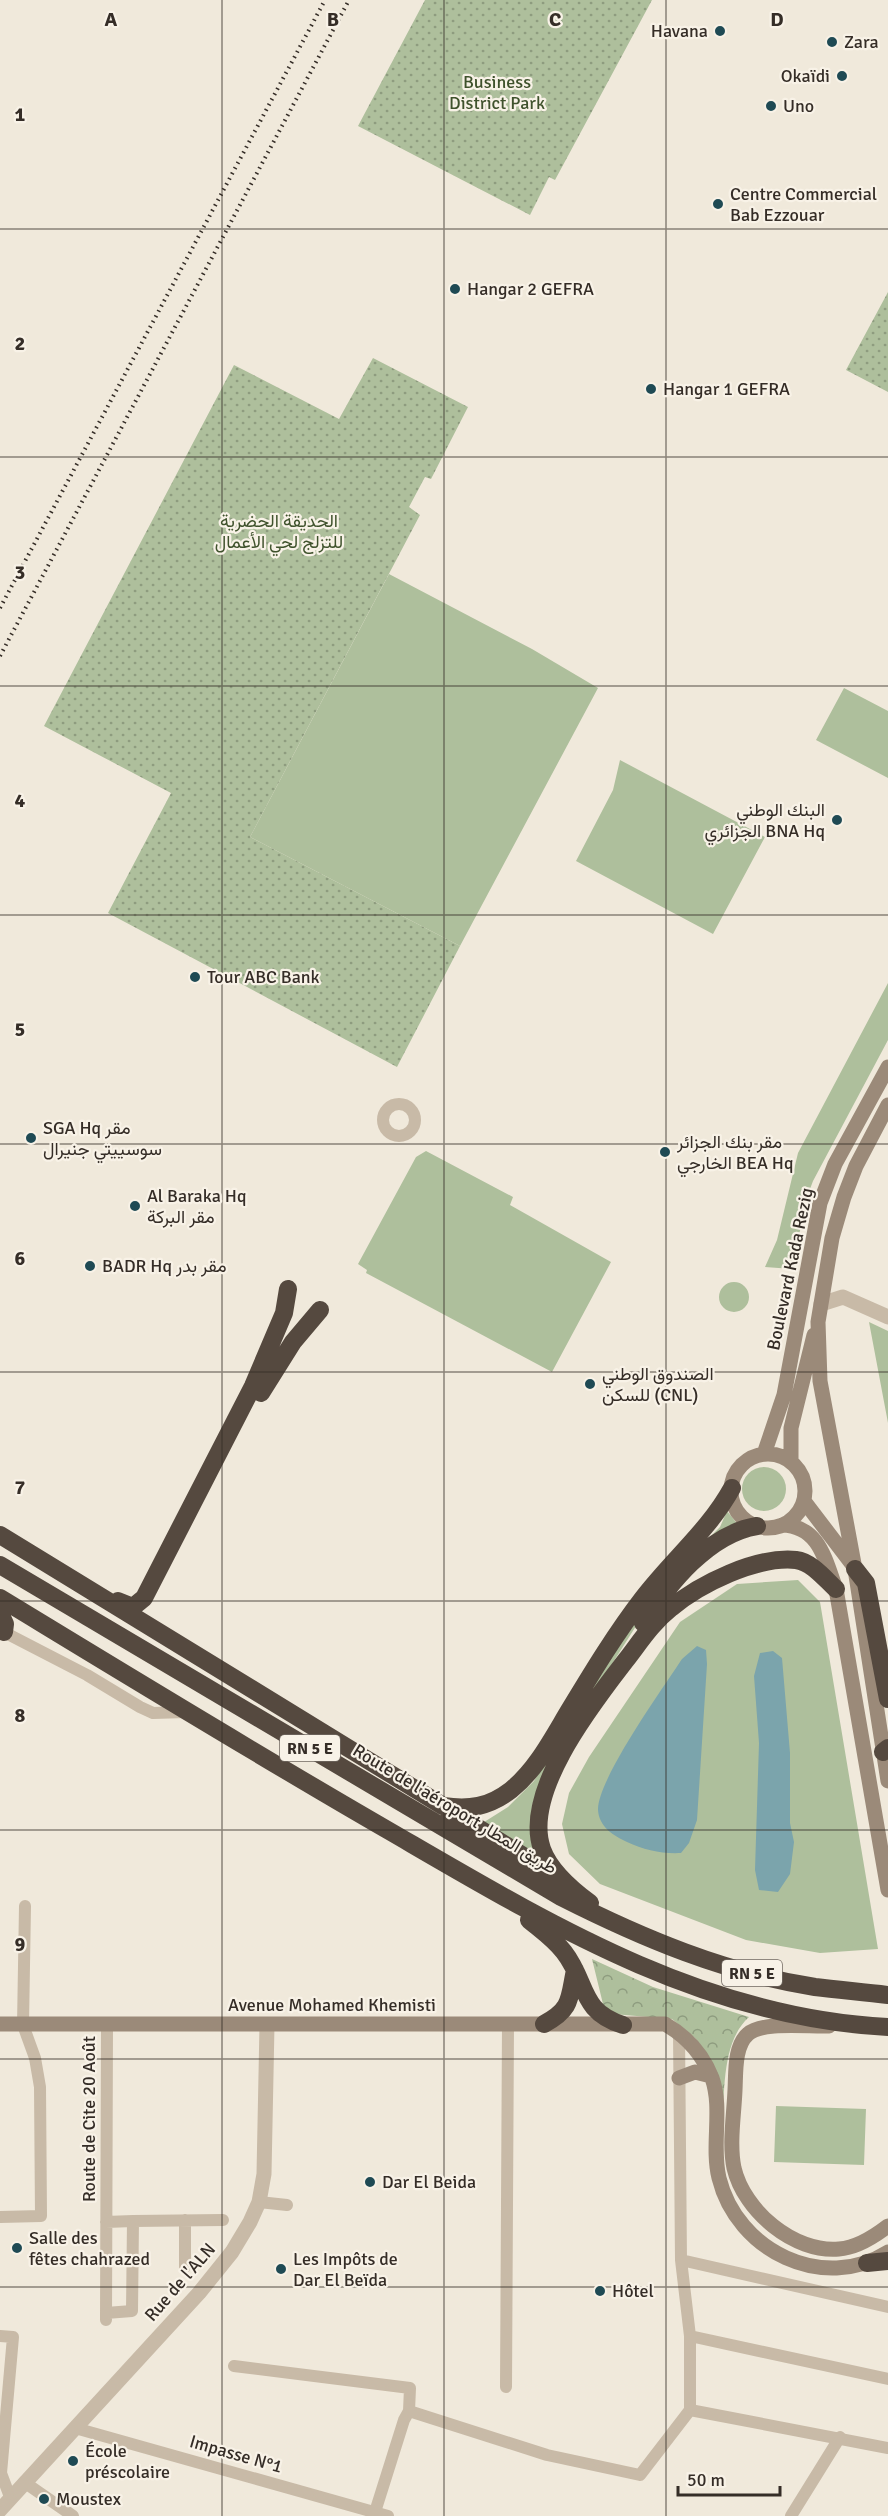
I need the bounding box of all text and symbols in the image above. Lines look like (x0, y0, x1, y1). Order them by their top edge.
text: A (105, 7, 118, 32)
text: B (327, 7, 339, 32)
text: C (549, 7, 561, 32)
text: D (770, 7, 784, 32)
place label: Havana (651, 20, 708, 42)
marker: Havana (713, 24, 727, 38)
place label: Zara (844, 31, 879, 53)
marker: Zara (825, 35, 839, 49)
place label: Okaïdi (781, 65, 830, 87)
marker: Okaïdi (835, 69, 849, 83)
park label: Business District Park (449, 71, 545, 114)
place label: Uno (783, 95, 814, 117)
marker: Uno (764, 99, 778, 113)
text: 1 (15, 102, 26, 127)
place label: Centre Commercial Bab Ezzouar (730, 183, 877, 226)
marker: Centre Commercial Bab Ezzouar (711, 197, 725, 211)
place label: Hangar 2 GEFRA (467, 278, 594, 300)
marker: Hangar 2 GEFRA (448, 282, 462, 296)
text: 2 (15, 331, 25, 356)
place label: Hangar 1 GEFRA (663, 378, 790, 400)
marker: Hangar 1 GEFRA (644, 382, 658, 396)
park label: الحديقة الحضرية للتزلج لحي الأعمال (215, 510, 343, 557)
text: 3 (15, 560, 25, 585)
text: 4 (15, 788, 26, 813)
place label: البنك الوطني الجزائري BNA Hq (705, 799, 825, 846)
marker: البنك الوطني الجزائري BNA Hq (830, 813, 844, 827)
place label: Tour ABC Bank (207, 966, 320, 988)
marker: Tour ABC Bank (188, 970, 202, 984)
text: 5 (15, 1017, 25, 1042)
place label: SGA Hq مقر سوسييتي جنيرال (43, 1117, 162, 1164)
marker: SGA Hq مقر سوسييتي جنيرال (24, 1131, 38, 1145)
place label: مقر بنك الجزائر الخارجي BEA Hq (676, 1131, 794, 1178)
marker: مقر بنك الجزائر الخارجي BEA Hq (658, 1145, 672, 1159)
place label: Al Baraka Hq مقر البركة (147, 1185, 246, 1228)
street label: Boulevard Kada Rezig (762, 1186, 818, 1352)
marker: Al Baraka Hq مقر البركة (128, 1199, 142, 1213)
text: 6 (15, 1246, 26, 1271)
place label: BADR Hq مقر بدر (102, 1255, 226, 1277)
marker: BADR Hq مقر بدر (83, 1259, 97, 1273)
place label: الصندوق الوطني للسكن (CNL) (602, 1363, 714, 1406)
marker: الصندوق الوطني للسكن (CNL) (583, 1377, 597, 1391)
text: 7 (15, 1475, 26, 1500)
text: 8 (15, 1703, 26, 1728)
road number: RN 5 E (280, 1735, 340, 1761)
street label: Route de l'aéroport طريق المطار (349, 1739, 561, 1879)
text: 9 (15, 1932, 26, 1957)
road number: RN 5 E (722, 1960, 782, 1986)
street label: Avenue Mohamed Khemisti (228, 1994, 436, 2016)
street label: Route de Cite 20 Août (78, 2036, 100, 2202)
place label: Dar El Beida (382, 2171, 476, 2193)
marker: Dar El Beida (363, 2175, 377, 2189)
place label: Salle des fêtes chahrazed (29, 2227, 150, 2270)
street label: Rue de l'ALN (140, 2238, 220, 2326)
marker: Salle des fêtes chahrazed (10, 2241, 24, 2255)
place label: Les Impôts de Dar El Beïda (293, 2248, 398, 2291)
marker: Les Impôts de Dar El Beïda (274, 2262, 288, 2276)
place label: Hôtel (612, 2280, 654, 2302)
marker: Hôtel (593, 2284, 607, 2298)
street label: Impasse N°1 (187, 2430, 285, 2478)
place label: École préscolaire (85, 2440, 170, 2483)
marker: École préscolaire (66, 2454, 80, 2468)
scale bar (678, 2459, 780, 2497)
text: 50 m (687, 2469, 725, 2491)
place label: Moustex (56, 2488, 122, 2510)
marker: Moustex (37, 2492, 51, 2506)

